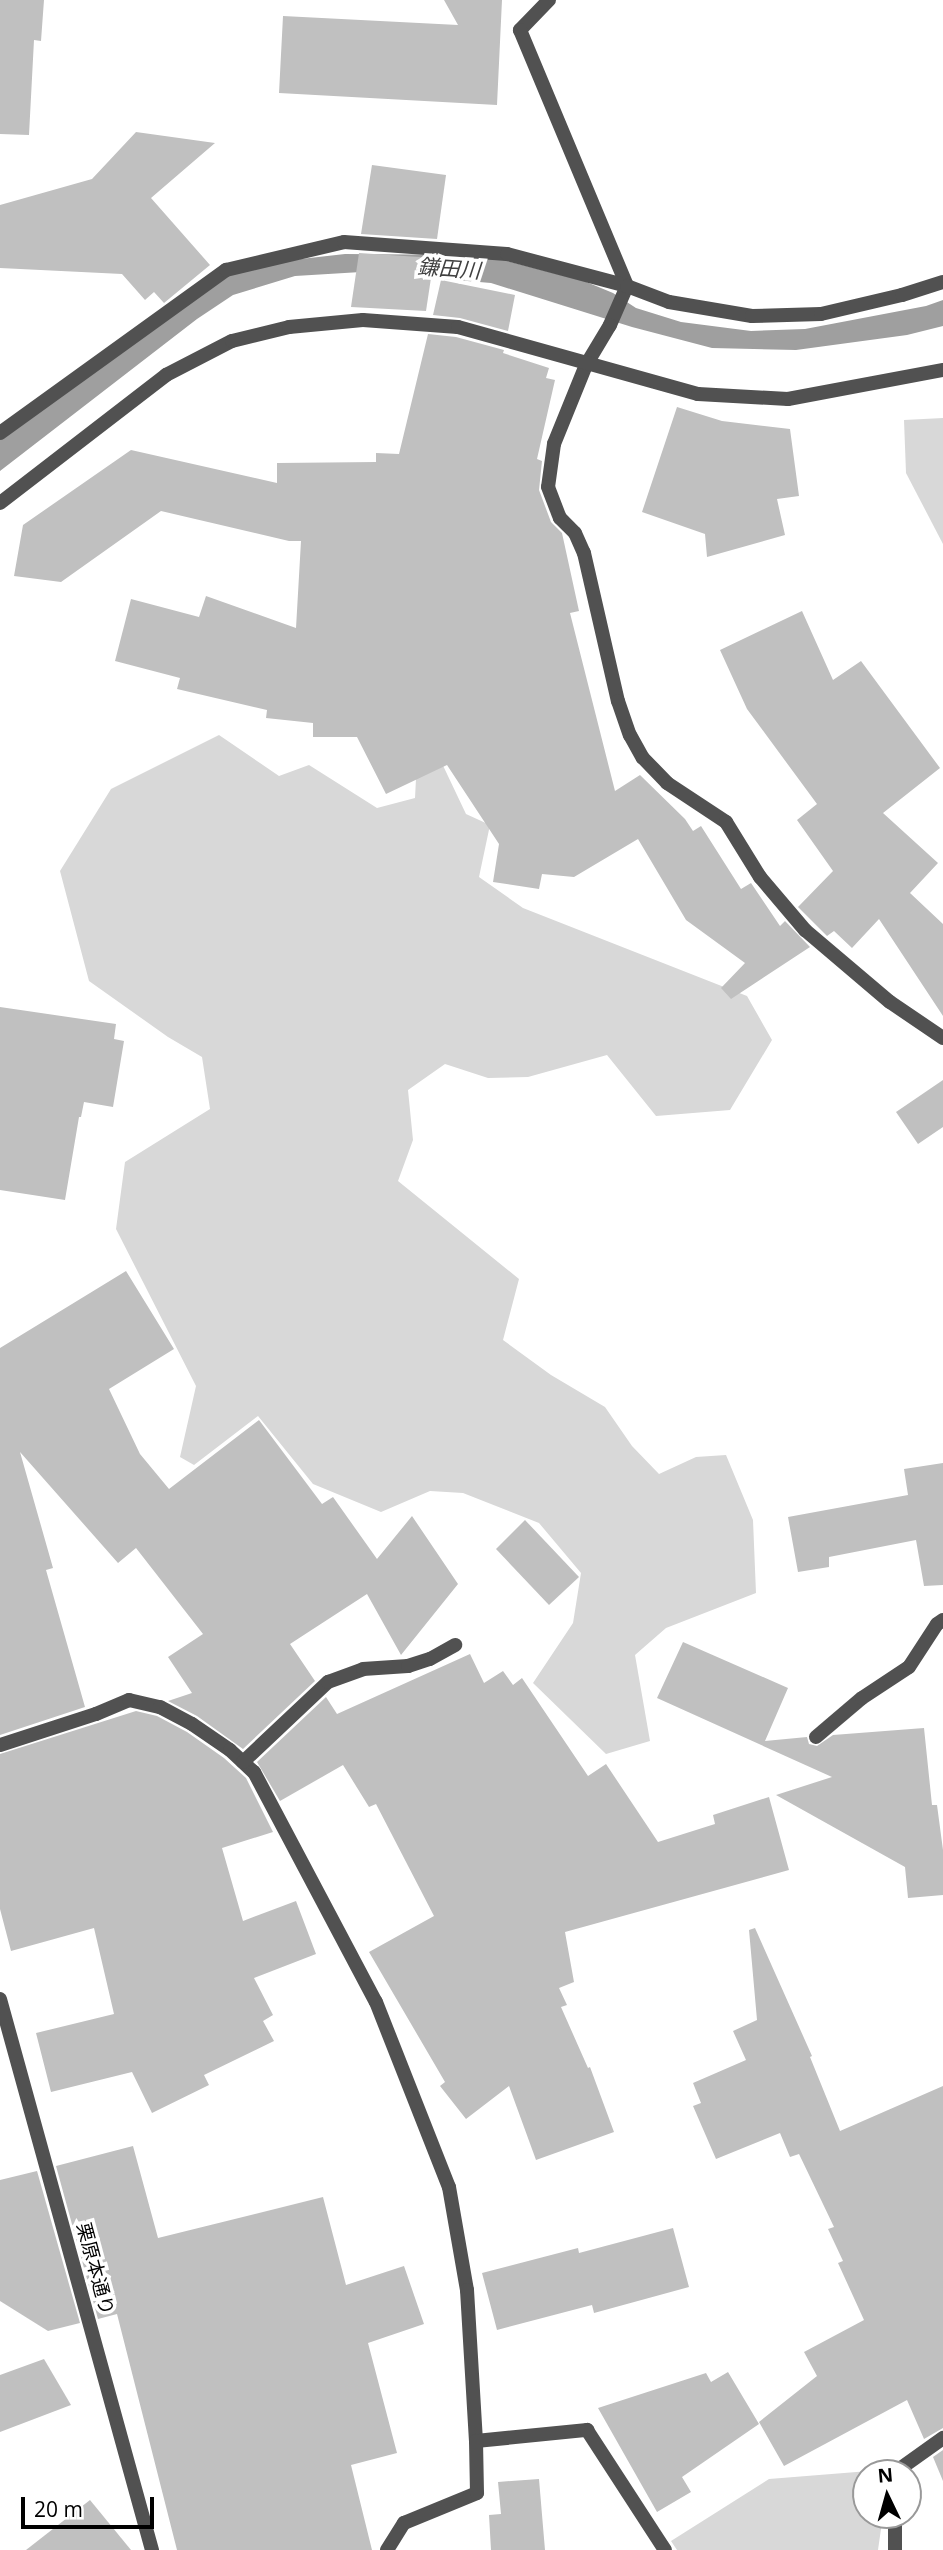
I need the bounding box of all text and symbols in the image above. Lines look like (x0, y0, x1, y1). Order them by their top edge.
water label: 鎌田川 (417, 253, 481, 283)
street label: 栗原本通り (72, 2220, 118, 2318)
north arrow (852, 2459, 922, 2529)
text: N (877, 2461, 894, 2489)
scale bar (24, 2484, 158, 2528)
text: 20 m (34, 2495, 83, 2523)

